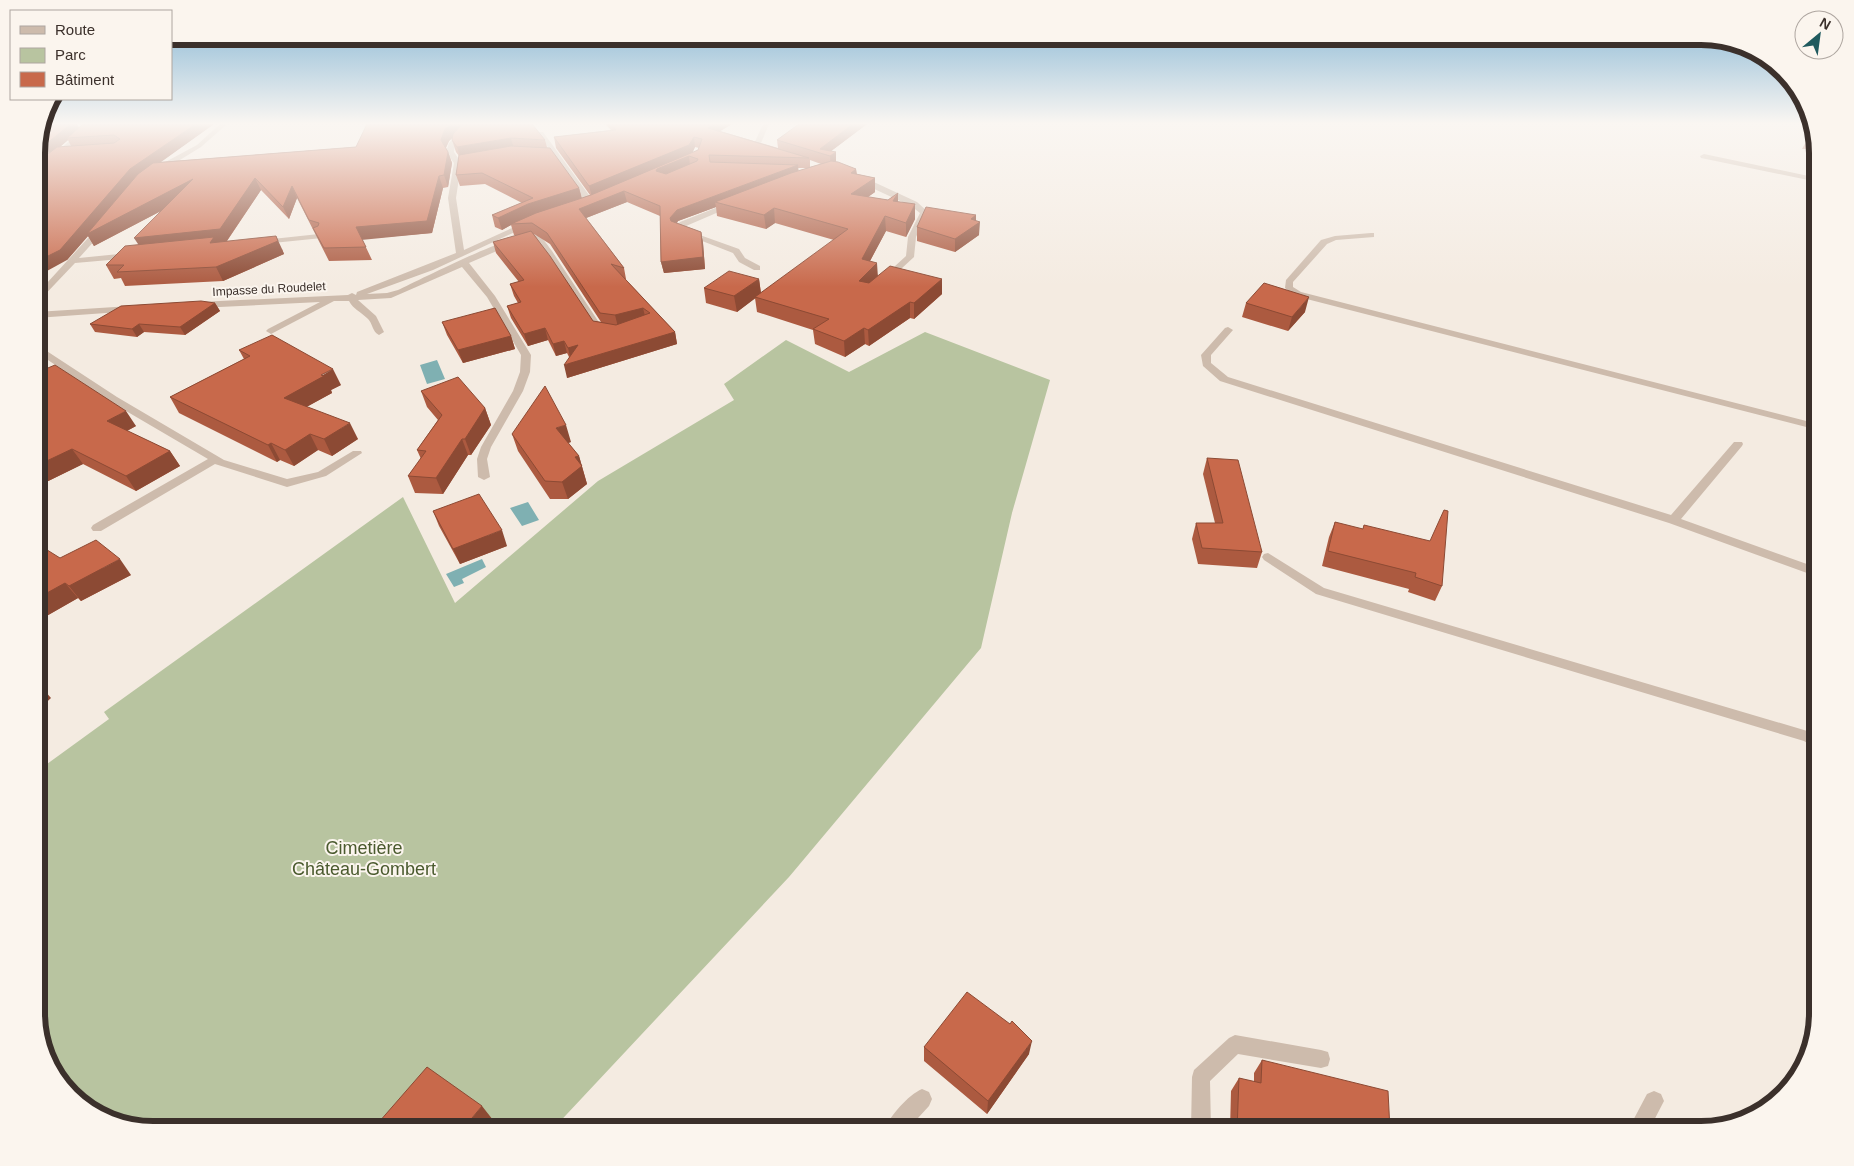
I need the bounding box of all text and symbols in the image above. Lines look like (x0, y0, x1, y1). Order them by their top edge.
legend (10, 10, 172, 100)
north arrow (1794, 10, 1844, 60)
text: N (1817, 14, 1834, 33)
text: Route (55, 21, 95, 38)
text: Parc (55, 46, 86, 63)
text: Bâtiment (55, 71, 115, 88)
street label: Impasse du Roudelet (212, 279, 327, 299)
park label: Cimetière Château-Gombert (292, 838, 436, 879)

